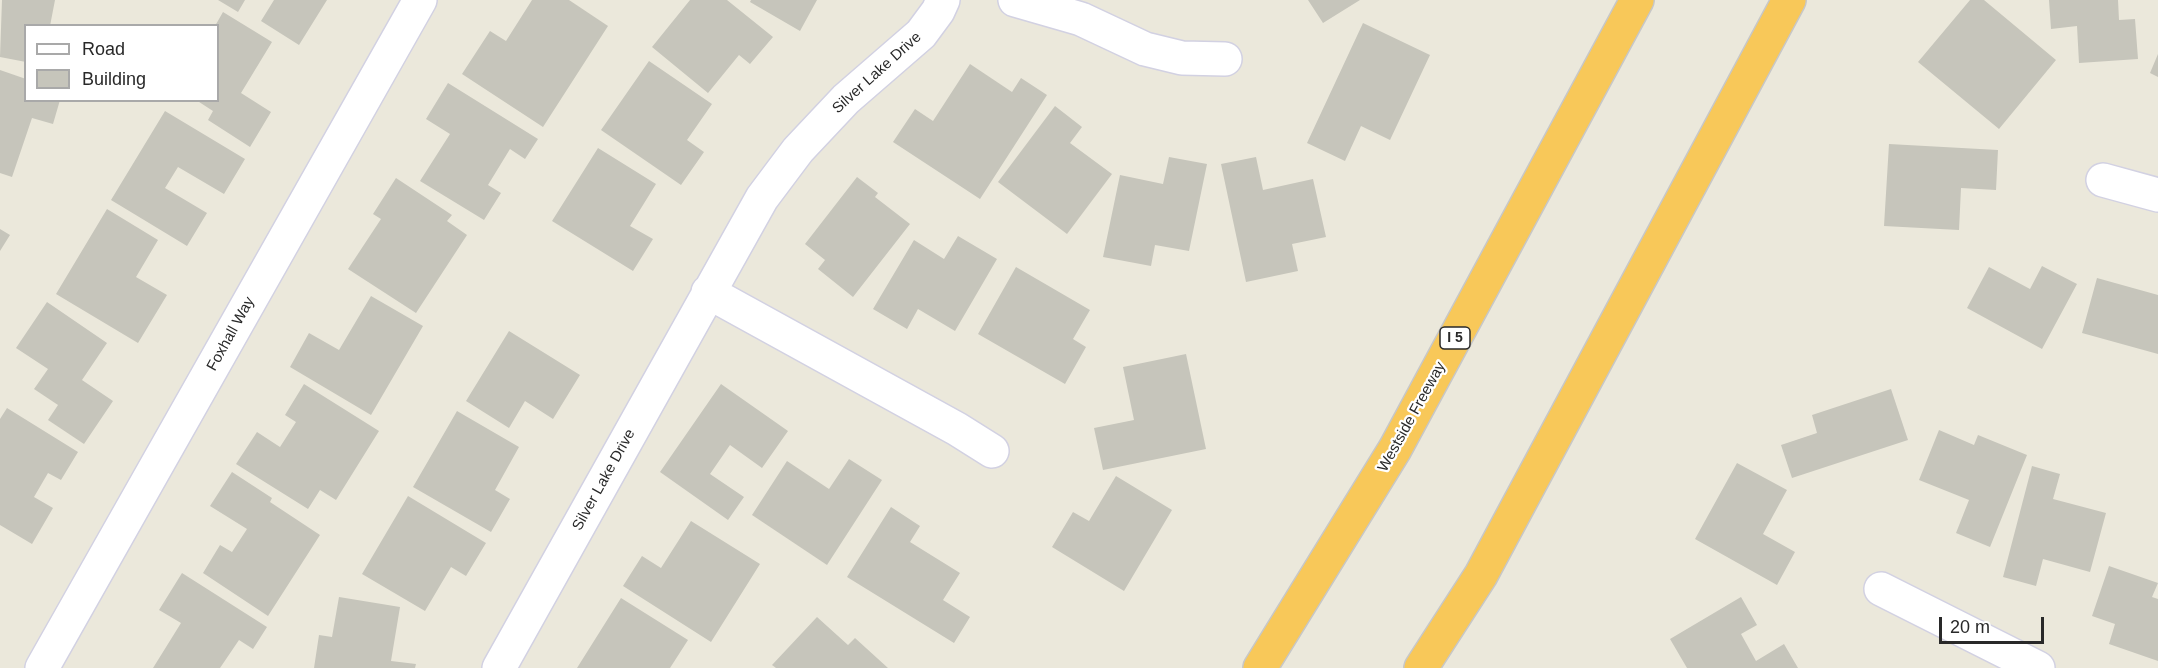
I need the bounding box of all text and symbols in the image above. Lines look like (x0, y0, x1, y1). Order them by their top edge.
legend (24, 24, 219, 102)
street label: Silver Lake Drive (829, 28, 925, 118)
text: Road (82, 39, 125, 59)
text: Building (82, 69, 146, 89)
street label: Foxhall Way (203, 294, 259, 374)
road number: I 5 (1440, 327, 1470, 349)
street label: Westside Freeway (1374, 359, 1450, 475)
street label: Silver Lake Drive (569, 426, 639, 534)
scale bar (1942, 605, 2047, 643)
text: 20 m (1950, 617, 1990, 637)

